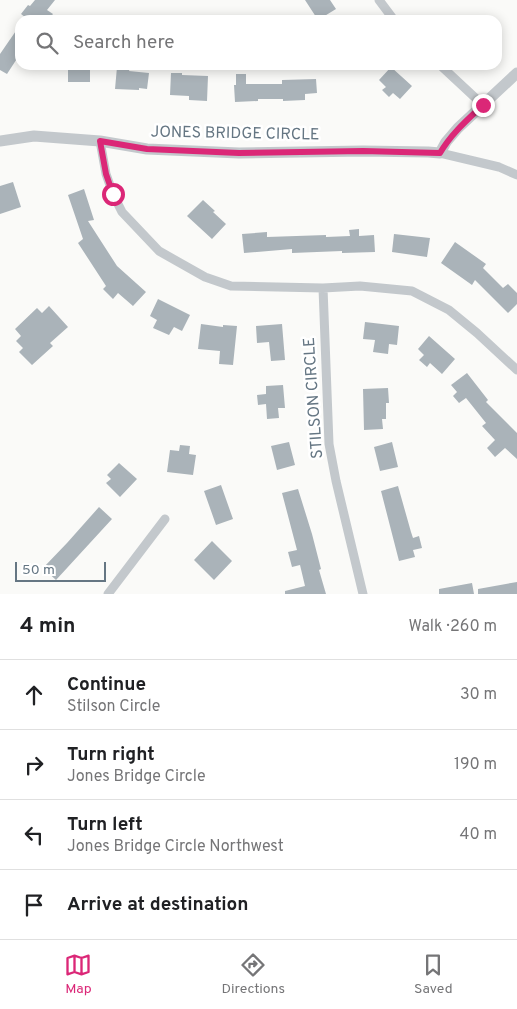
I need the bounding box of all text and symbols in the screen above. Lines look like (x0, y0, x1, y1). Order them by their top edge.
search box (15, 15, 502, 70)
icon: search (33, 29, 61, 57)
text: Search here (73, 31, 175, 55)
route end (472, 94, 495, 117)
street label: JONES BRIDGE CIRCLE (150, 123, 320, 145)
route start (102, 183, 125, 206)
street label: STILSON CIRCLE (300, 336, 328, 460)
scale bar (15, 559, 106, 582)
text: 50 m (22, 562, 55, 579)
text: 4 min (20, 613, 76, 640)
text: Walk · 260 m (408, 617, 497, 637)
text: Continue (67, 673, 146, 697)
icon: ahead (20, 681, 48, 709)
text: 30 m (460, 685, 497, 705)
text: Stilson Circle (67, 697, 160, 717)
text: Turn right (67, 743, 155, 767)
icon: right (20, 751, 48, 779)
text: 190 m (454, 755, 497, 775)
text: Jones Bridge Circle (67, 767, 206, 787)
text: Turn left (67, 813, 143, 837)
icon: left (20, 821, 48, 849)
text: 40 m (459, 825, 497, 845)
text: Jones Bridge Circle Northwest (67, 837, 284, 857)
icon: arrive (20, 891, 48, 919)
text: Arrive at destination (67, 893, 248, 917)
tab: Map (64, 951, 92, 998)
tab: Directions (221, 951, 285, 998)
tab: Saved (414, 951, 453, 998)

